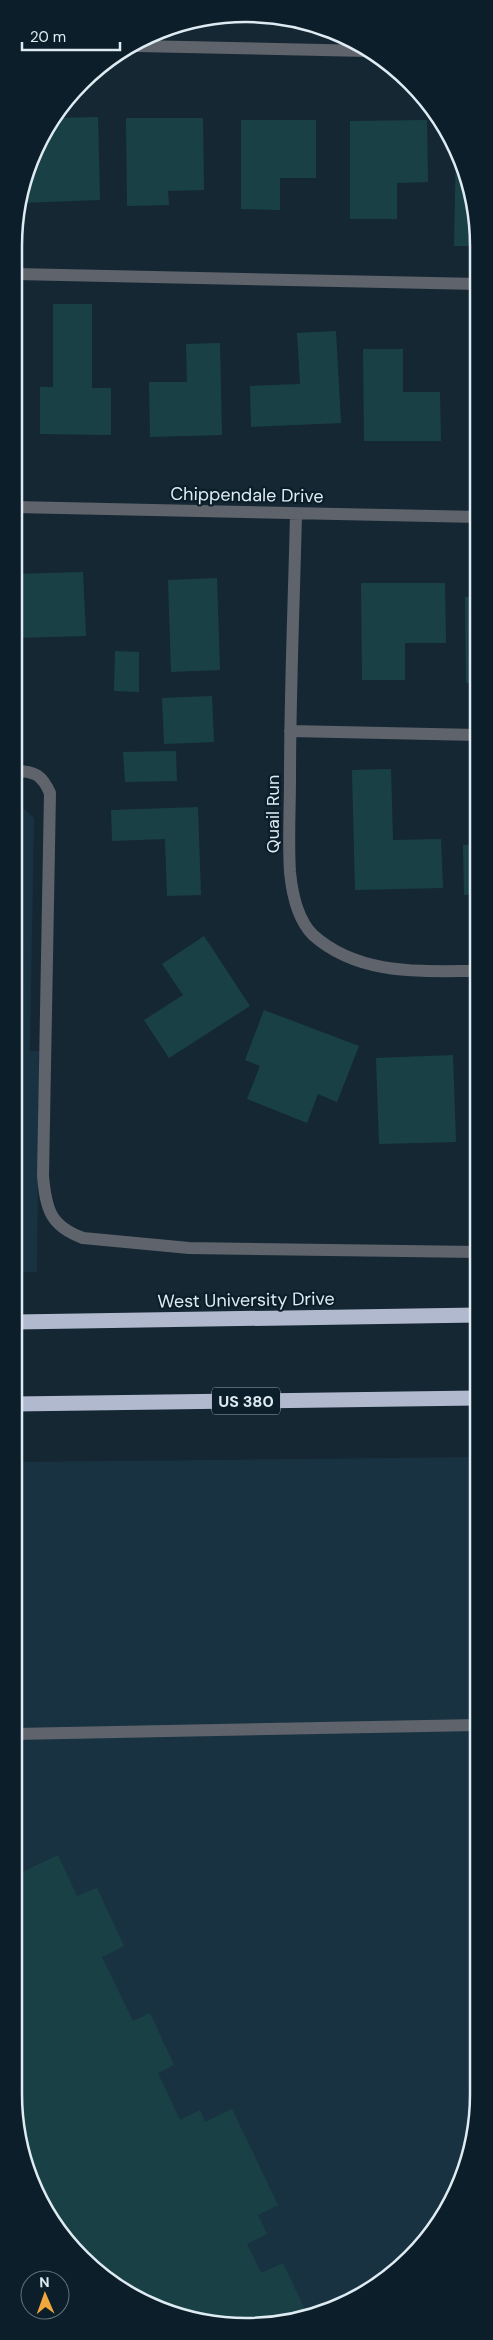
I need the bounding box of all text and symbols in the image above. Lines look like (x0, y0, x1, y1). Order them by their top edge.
scale bar (22, 20, 120, 52)
text: 20 m (30, 27, 66, 47)
street label: Chippendale Drive (170, 482, 324, 508)
street label: Quail Run (261, 775, 285, 853)
street label: West University Drive (157, 1286, 335, 1314)
road number: US 380 (212, 1388, 280, 1414)
north arrow (20, 2270, 70, 2320)
text: N (39, 2273, 50, 2291)

